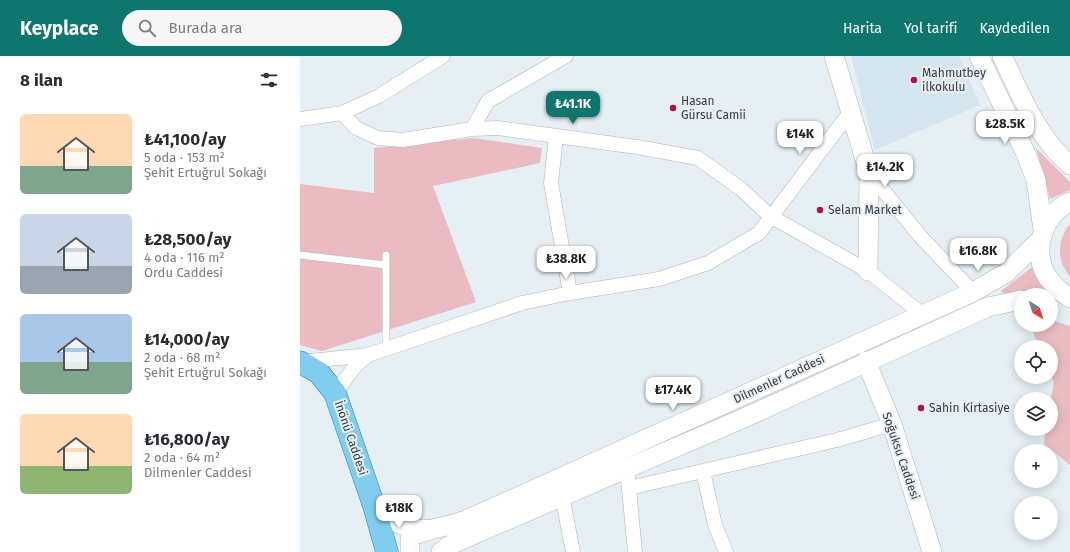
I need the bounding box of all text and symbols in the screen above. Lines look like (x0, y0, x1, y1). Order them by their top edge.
search box (122, 10, 402, 46)
text: Keyplace (20, 17, 98, 40)
icon: search (136, 17, 158, 39)
text: Burada ara (168, 19, 242, 37)
text: Harita (843, 20, 882, 37)
text: Yol tarifi (904, 20, 957, 37)
text: Kaydedilen (979, 20, 1050, 37)
place label: Mahmutbey ilkokulu (922, 66, 986, 94)
icon: filters (258, 69, 280, 91)
text: 8 ilan (20, 70, 63, 91)
marker: Mahmutbey ilkokulu (909, 75, 919, 85)
pin: ₺41.1K (540, 91, 606, 125)
place label: Hasan Gürsu Camii (681, 94, 746, 122)
text: ₺41.1K (555, 96, 591, 111)
marker: Hasan Gürsu Camii (668, 103, 678, 113)
pin: ₺28.5K (972, 111, 1038, 145)
text: ₺28.5K (985, 116, 1025, 131)
pin: ₺14K (776, 121, 824, 155)
text: ₺14K (786, 126, 814, 141)
text: ₺41,100/ay (144, 129, 226, 150)
icon: home (52, 130, 100, 178)
text: 5 oda · 153 m² (144, 150, 225, 165)
pin: ₺14.2K (852, 154, 918, 188)
text: ₺14.2K (866, 159, 904, 174)
text: Şehit Ertuğrul Sokağı (144, 165, 267, 180)
place label: Selam Market (828, 203, 903, 217)
marker: Selam Market (815, 205, 825, 215)
text: ₺28,500/ay (144, 229, 231, 250)
icon: home (52, 230, 100, 278)
pin: ₺16.8K (945, 238, 1011, 272)
text: ₺16.8K (959, 243, 997, 258)
pin: ₺38.8K (533, 246, 599, 280)
text: 4 oda · 116 m² (144, 250, 225, 265)
text: ₺38.8K (546, 251, 586, 266)
text: Ordu Caddesi (144, 265, 223, 280)
north arrow (1014, 288, 1058, 332)
map controls (1014, 288, 1058, 540)
text: ₺14,000/ay (144, 329, 229, 350)
icon: home (52, 330, 100, 378)
button: locate (1014, 340, 1058, 384)
text: 2 oda · 68 m² (144, 350, 220, 365)
street label: Dilmenler Caddesi (731, 352, 827, 406)
text: Şehit Ertuğrul Sokağı (144, 365, 267, 380)
pin: ₺17.4K (640, 377, 706, 411)
text: ₺17.4K (655, 382, 691, 397)
button: layers (1014, 392, 1058, 436)
street label: İnönü Caddesi (332, 399, 371, 477)
place label: Sahin Kirtasiye (929, 401, 1010, 415)
marker: Sahin Kirtasiye (916, 403, 926, 413)
street label: Soğuksu Caddesi (879, 410, 923, 502)
text: ₺16,800/ay (144, 429, 229, 450)
icon: home (52, 430, 100, 478)
button: + (1014, 444, 1058, 488)
text: 2 oda · 64 m² (144, 450, 220, 465)
text: Dilmenler Caddesi (144, 465, 252, 480)
pin: ₺18K (375, 495, 423, 529)
button: − (1014, 496, 1058, 540)
text: ₺18K (385, 500, 413, 515)

